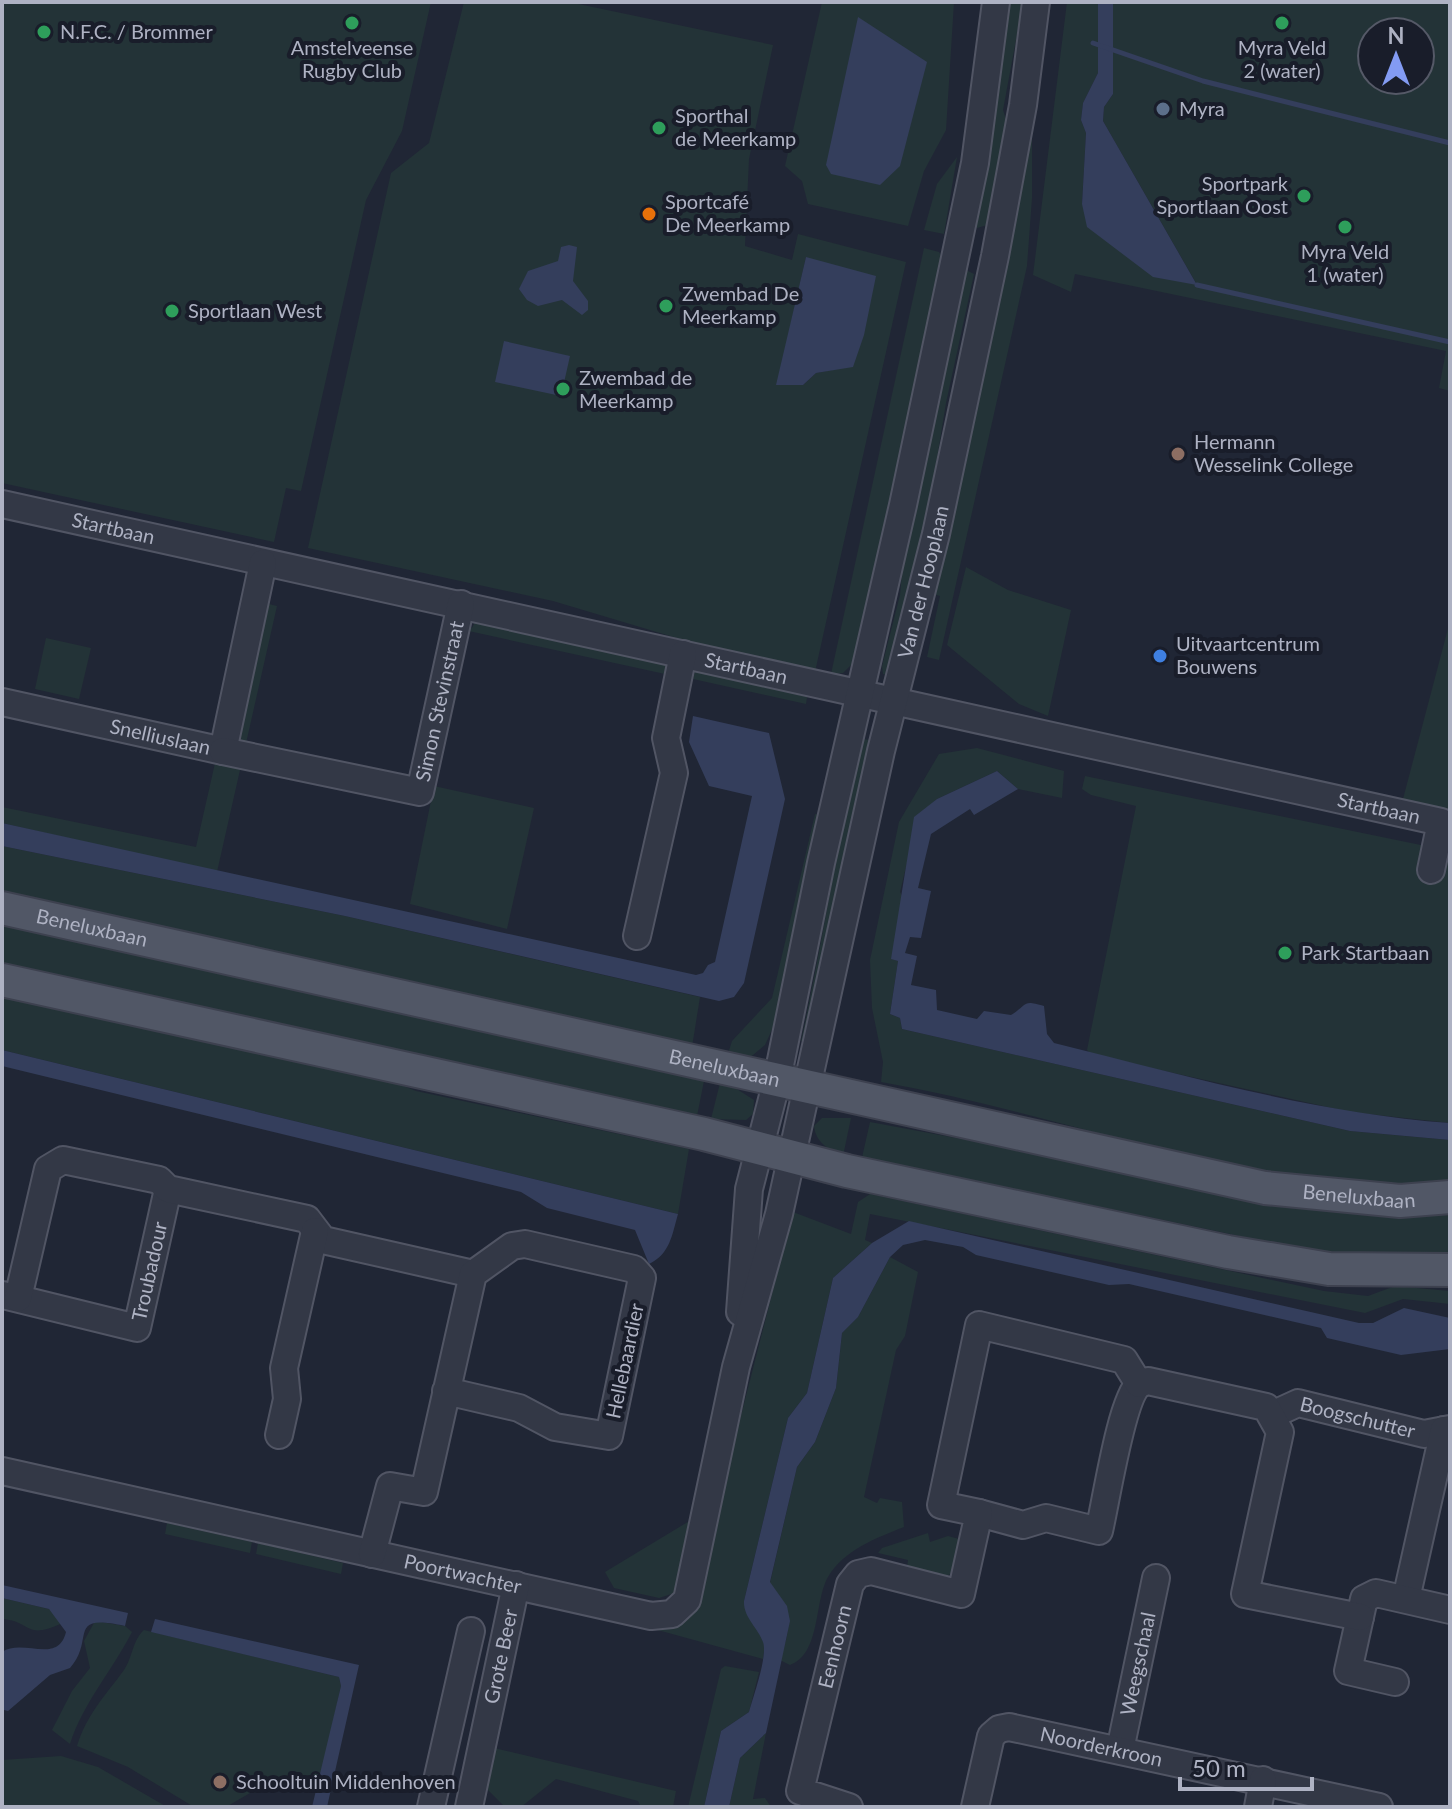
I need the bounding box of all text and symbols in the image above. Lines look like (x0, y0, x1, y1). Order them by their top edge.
marker: Amstelveense Rugby Club (343, 14, 361, 32)
marker: Myra Veld 2 (water) (1273, 14, 1291, 32)
north arrow (1356, 16, 1436, 96)
place label: N.F.C. / Brommer (60, 19, 213, 43)
text: N (1388, 22, 1404, 49)
marker: N.F.C. / Brommer (35, 23, 53, 41)
place label: Amstelveense Rugby Club (291, 35, 413, 82)
place label: Myra Veld 2 (water) (1238, 35, 1326, 82)
place label: Myra (1179, 96, 1225, 120)
marker: Myra (1154, 100, 1172, 118)
place label: Sporthal de Meerkamp (675, 103, 796, 150)
marker: Sporthal de Meerkamp (650, 119, 668, 137)
place label: Sportpark Sportlaan Oost (1156, 171, 1289, 218)
marker: Sportpark Sportlaan Oost (1295, 187, 1313, 205)
place label: Sportcafé De Meerkamp (665, 189, 790, 236)
marker: Sportcafé De Meerkamp (640, 205, 658, 223)
marker: Myra Veld 1 (water) (1336, 218, 1354, 236)
place label: Myra Veld 1 (water) (1301, 239, 1389, 286)
place label: Zwembad De Meerkamp (682, 281, 799, 328)
marker: Zwembad De Meerkamp (657, 297, 675, 315)
place label: Sportlaan West (188, 298, 322, 322)
marker: Sportlaan West (163, 302, 181, 320)
place label: Zwembad de Meerkamp (579, 365, 692, 412)
marker: Zwembad de Meerkamp (554, 380, 572, 398)
place label: Hermann Wesselink College (1194, 429, 1353, 476)
marker: Hermann Wesselink College (1169, 445, 1187, 463)
street label: Van der Hooplaan (892, 503, 953, 661)
street label: Startbaan (70, 507, 157, 548)
street label: Simon Stevinstraat (410, 619, 468, 784)
place label: Uitvaartcentrum Bouwens (1176, 631, 1320, 678)
street label: Startbaan (703, 647, 790, 688)
marker: Uitvaartcentrum Bouwens (1151, 647, 1169, 665)
street label: Snelliuslaan (108, 713, 213, 759)
street label: Startbaan (1335, 786, 1423, 828)
street label: Beneluxbaan (34, 903, 150, 951)
place label: Park Startbaan (1301, 940, 1429, 964)
marker: Park Startbaan (1276, 944, 1294, 962)
street label: Beneluxbaan (667, 1043, 783, 1091)
street label: Beneluxbaan (1301, 1179, 1416, 1212)
street label: Troubadour (126, 1219, 172, 1323)
street label: Hellebaardier (600, 1300, 648, 1421)
street label: Boogschutter (1298, 1391, 1419, 1443)
street label: Poortwachter (402, 1548, 525, 1598)
street label: Eenhoorn (812, 1602, 856, 1691)
street label: Grote Beer (478, 1606, 522, 1706)
street label: Weegschaal (1115, 1610, 1160, 1718)
street label: Noorderkroon (1038, 1721, 1165, 1771)
scale bar (1180, 1741, 1312, 1791)
text: 50 m (1192, 1753, 1246, 1782)
place label: Schooltuin Middenhoven (236, 1769, 456, 1793)
marker: Schooltuin Middenhoven (211, 1773, 229, 1791)

